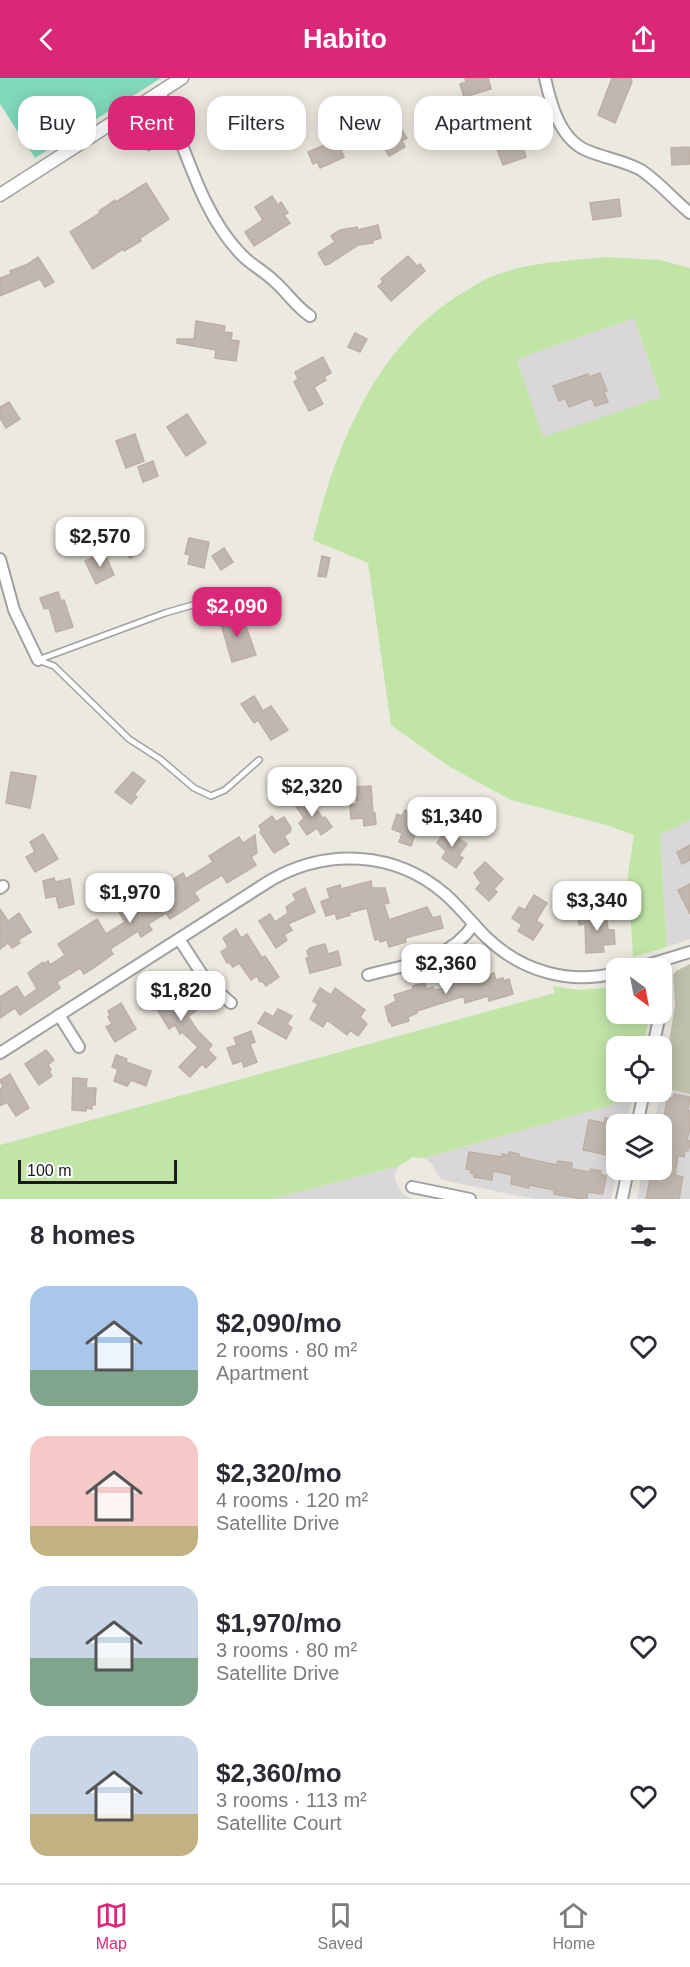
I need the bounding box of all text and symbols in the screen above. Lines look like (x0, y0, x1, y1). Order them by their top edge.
icon: back (30, 23, 63, 56)
icon: share (627, 23, 660, 56)
text: Habito (303, 24, 387, 54)
chip: Buy (18, 96, 96, 150)
chip: Rent (108, 96, 195, 150)
chip: Filters (207, 96, 306, 150)
chip: New (318, 96, 402, 150)
chip: Apartment (414, 96, 553, 150)
pin: $2,570 (51, 517, 149, 568)
text: $2,570 (69, 525, 131, 547)
pin: $2,090 (188, 587, 286, 638)
text: $2,090 (206, 595, 268, 617)
pin: $2,320 (263, 767, 361, 818)
text: $2,320 (281, 775, 343, 797)
pin: $1,340 (403, 797, 501, 848)
text: $1,340 (421, 805, 483, 827)
pin: $1,970 (81, 873, 179, 924)
text: $1,970 (99, 881, 161, 903)
pin: $3,340 (548, 881, 646, 932)
text: $3,340 (566, 889, 628, 911)
pin: $2,360 (397, 944, 495, 995)
text: $2,360 (415, 952, 477, 974)
north arrow (606, 958, 672, 1024)
map controls (606, 958, 672, 1180)
pin: $1,820 (132, 971, 230, 1022)
text: $1,820 (150, 979, 212, 1001)
button: locate (606, 1036, 672, 1102)
button: layers (606, 1114, 672, 1180)
scale bar (18, 1157, 177, 1184)
text: 100 m (27, 1162, 71, 1179)
icon: filters (627, 1219, 660, 1252)
text: 8 homes (30, 1220, 136, 1250)
text: $2,090/mo (216, 1308, 342, 1338)
icon: home (78, 1310, 150, 1382)
icon: heart (627, 1330, 660, 1363)
text: 2 rooms · 80 m² (216, 1339, 357, 1361)
text: Apartment (216, 1362, 308, 1384)
text: $2,320/mo (216, 1458, 342, 1488)
icon: home (78, 1460, 150, 1532)
icon: heart (627, 1480, 660, 1513)
text: 4 rooms · 120 m² (216, 1489, 368, 1511)
text: Satellite Drive (216, 1512, 339, 1534)
text: $1,970/mo (216, 1608, 342, 1638)
icon: home (78, 1610, 150, 1682)
icon: heart (627, 1630, 660, 1663)
text: 3 rooms · 80 m² (216, 1639, 357, 1661)
text: Satellite Drive (216, 1662, 339, 1684)
text: $2,360/mo (216, 1758, 342, 1788)
icon: home (78, 1760, 150, 1832)
icon: heart (627, 1780, 660, 1813)
text: 3 rooms · 113 m² (216, 1789, 367, 1811)
text: Satellite Court (216, 1812, 342, 1834)
tab: Map (95, 1899, 128, 1953)
tab: Saved (317, 1899, 363, 1953)
tab: Home (552, 1899, 595, 1953)

